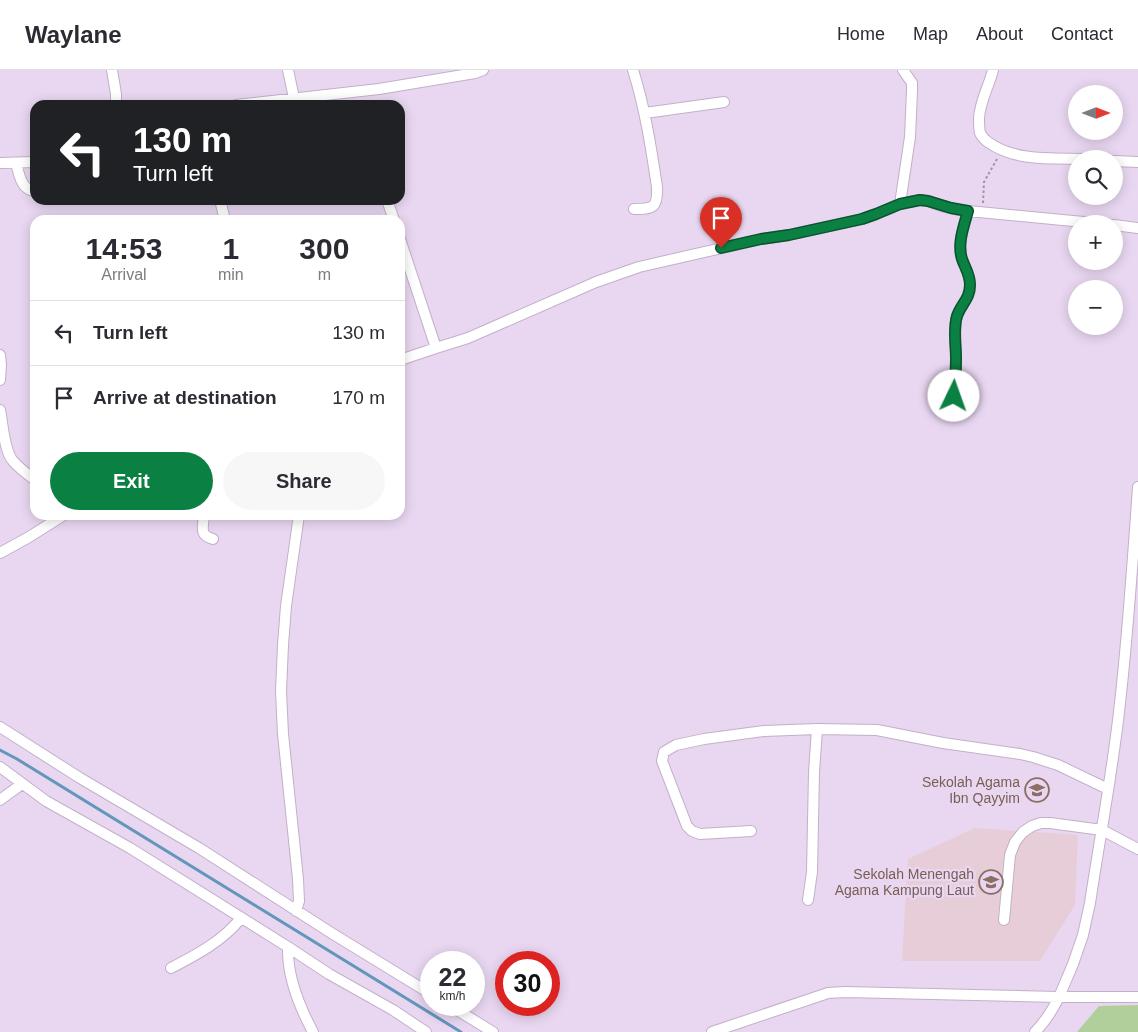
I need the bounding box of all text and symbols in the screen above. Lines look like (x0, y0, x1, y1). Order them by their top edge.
text: Waylane (25, 21, 121, 48)
text: Home (837, 24, 885, 44)
text: Map (913, 24, 948, 44)
text: About (976, 24, 1023, 44)
text: Contact (1051, 24, 1113, 44)
north arrow (1068, 85, 1122, 140)
map controls (1068, 85, 1123, 335)
icon: left (50, 120, 115, 185)
text: 130 m (133, 120, 232, 159)
button: search (1068, 150, 1123, 205)
text: Turn left (133, 161, 213, 186)
pin (700, 197, 742, 248)
icon: arrive (707, 204, 735, 232)
button: + (1068, 215, 1123, 270)
text: 14:53 (86, 232, 162, 265)
text: 1 (222, 232, 239, 265)
text: 300 (299, 232, 349, 265)
text: Arrival (101, 266, 147, 283)
text: min (218, 266, 244, 283)
text: m (318, 266, 331, 283)
button: − (1068, 280, 1123, 335)
icon: left (50, 319, 78, 347)
text: Turn left (93, 322, 168, 343)
text: 130 m (332, 322, 385, 343)
position arrow (927, 369, 979, 421)
icon: arrive (50, 384, 78, 412)
text: Arrive at destination (93, 387, 277, 408)
text: 170 m (332, 387, 385, 408)
button: Exit (50, 452, 213, 510)
button: Share (223, 452, 385, 510)
place label: Sekolah Agama Ibn Qayyim (922, 774, 1020, 806)
school or university icon: Sekolah Agama Ibn Qayyim (1024, 777, 1050, 803)
place label: Sekolah Menengah Agama Kampung Laut (835, 866, 974, 898)
school or university icon: Sekolah Menengah Agama Kampung Laut (978, 869, 1004, 895)
speed limit sign: 30 (495, 951, 560, 1016)
text: 22 (439, 963, 466, 991)
text: km/h (439, 989, 466, 1003)

